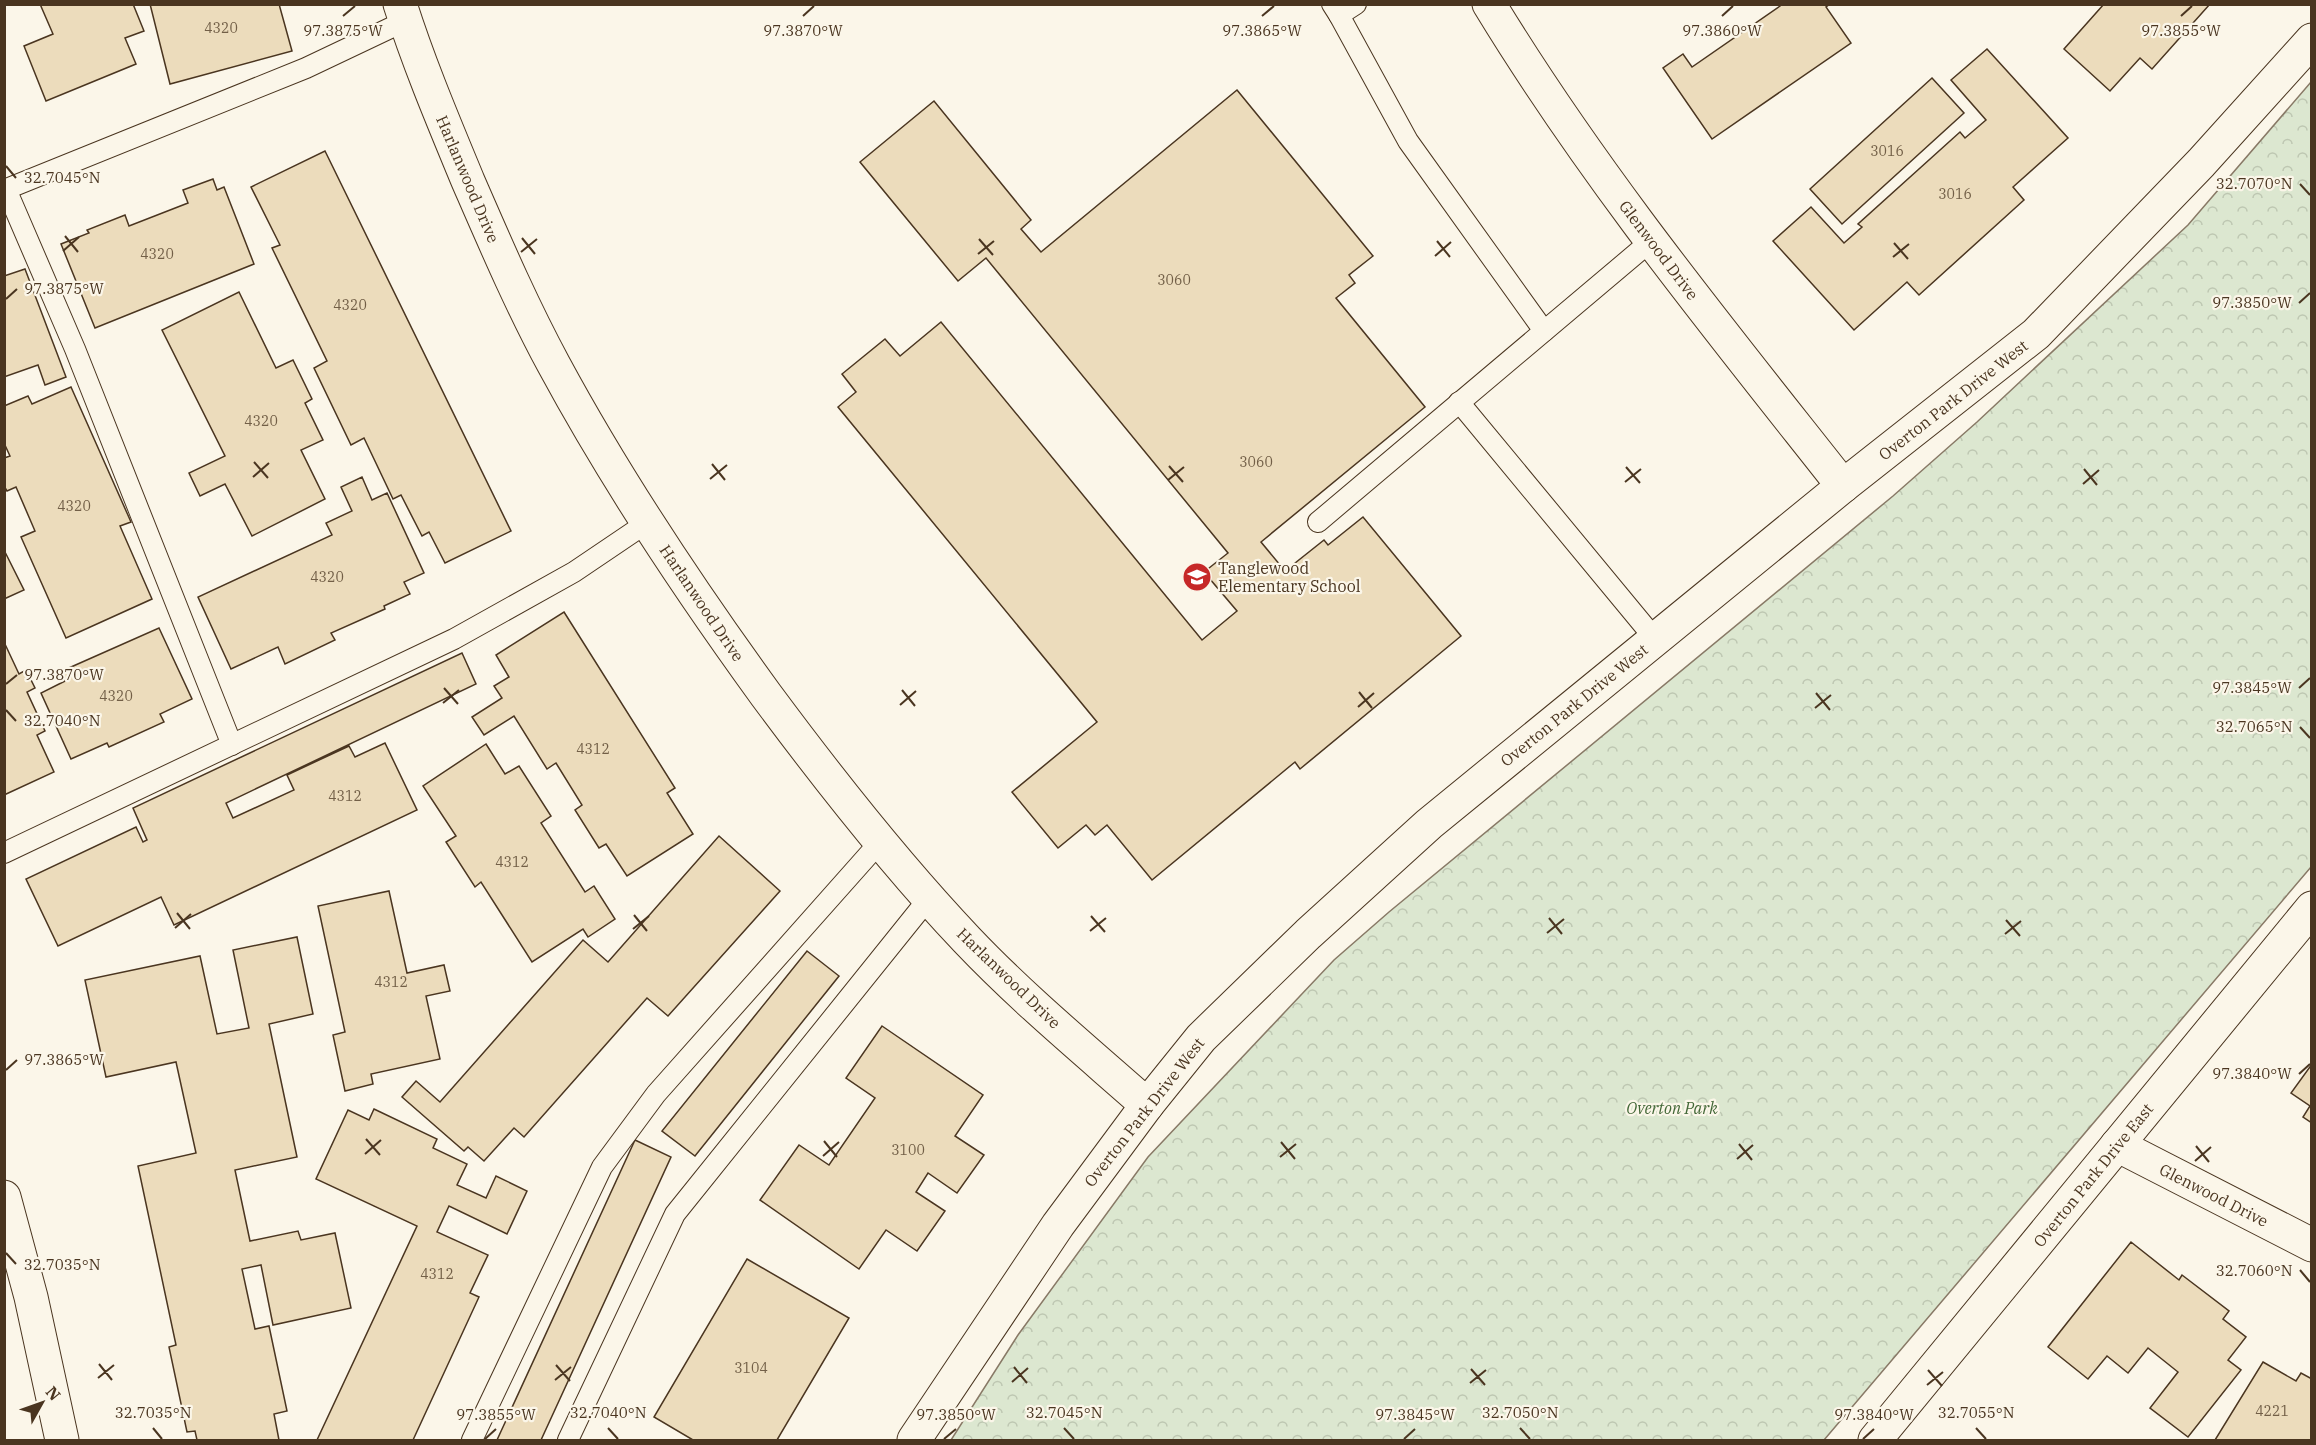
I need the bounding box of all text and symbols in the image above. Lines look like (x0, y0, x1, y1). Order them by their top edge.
house number: 4320 (204, 19, 238, 37)
text: 97.3875°W (303, 21, 383, 40)
text: 97.3870°W (763, 21, 843, 40)
text: 97.3865°W (1222, 21, 1302, 40)
text: 97.3860°W (1682, 21, 1762, 40)
text: 97.3855°W (2141, 21, 2221, 40)
street label: Harlanwood Drive (432, 112, 504, 246)
house number: 3016 (1870, 142, 1904, 160)
text: 32.7045°N (24, 168, 100, 187)
text: 32.7070°N (2216, 174, 2292, 193)
house number: 3016 (1938, 185, 1972, 203)
street label: Glenwood Drive (1615, 196, 1703, 304)
house number: 4320 (140, 245, 174, 263)
house number: 3060 (1157, 271, 1191, 289)
text: 97.3875°W (24, 279, 104, 298)
text: 97.3850°W (2212, 293, 2292, 312)
house number: 4320 (333, 296, 367, 314)
street label: Overton Park Drive West (1874, 335, 2032, 464)
house number: 4320 (244, 412, 278, 430)
house number: 3060 (1239, 453, 1273, 471)
house number: 4320 (57, 497, 91, 515)
street label: Harlanwood Drive (656, 541, 748, 665)
place label: Tanglewood Elementary School (1218, 558, 1361, 596)
school or university icon: Tanglewood Elementary School (1181, 561, 1213, 593)
house number: 4320 (310, 568, 344, 586)
street label: Overton Park Drive West (1496, 639, 1652, 771)
text: 97.3870°W (24, 665, 104, 684)
text: 97.3845°W (2212, 678, 2292, 697)
house number: 4320 (99, 687, 133, 705)
text: 32.7040°N (24, 711, 100, 730)
text: 32.7065°N (2216, 717, 2292, 736)
house number: 4312 (576, 740, 610, 758)
house number: 4312 (328, 787, 362, 805)
house number: 4312 (495, 853, 529, 871)
street label: Harlanwood Drive (953, 923, 1065, 1033)
house number: 4312 (374, 973, 408, 991)
street label: Overton Park Drive West (1080, 1033, 1209, 1191)
text: 97.3865°W (24, 1050, 104, 1069)
text: 97.3840°W (2212, 1064, 2292, 1083)
park label: Overton Park (1626, 1098, 1718, 1118)
street label: Overton Park Drive East (2029, 1099, 2157, 1251)
house number: 3100 (891, 1141, 925, 1159)
street label: Glenwood Drive (2156, 1159, 2272, 1231)
text: 32.7035°N (24, 1255, 100, 1274)
text: 32.7060°N (2216, 1261, 2292, 1280)
house number: 4312 (420, 1265, 454, 1283)
house number: 3104 (734, 1359, 768, 1377)
north arrow (12, 1373, 72, 1433)
text: N (42, 1382, 65, 1405)
house number: 4221 (2255, 1402, 2289, 1420)
text: 32.7035°N (115, 1403, 191, 1422)
text: 32.7040°N (570, 1403, 646, 1422)
text: 32.7045°N (1026, 1403, 1102, 1422)
text: 32.7050°N (1482, 1403, 1558, 1422)
text: 32.7055°N (1938, 1403, 2014, 1422)
text: 97.3855°W (456, 1405, 536, 1424)
text: 97.3850°W (916, 1405, 996, 1424)
text: 97.3845°W (1375, 1405, 1455, 1424)
text: 97.3840°W (1834, 1405, 1914, 1424)

